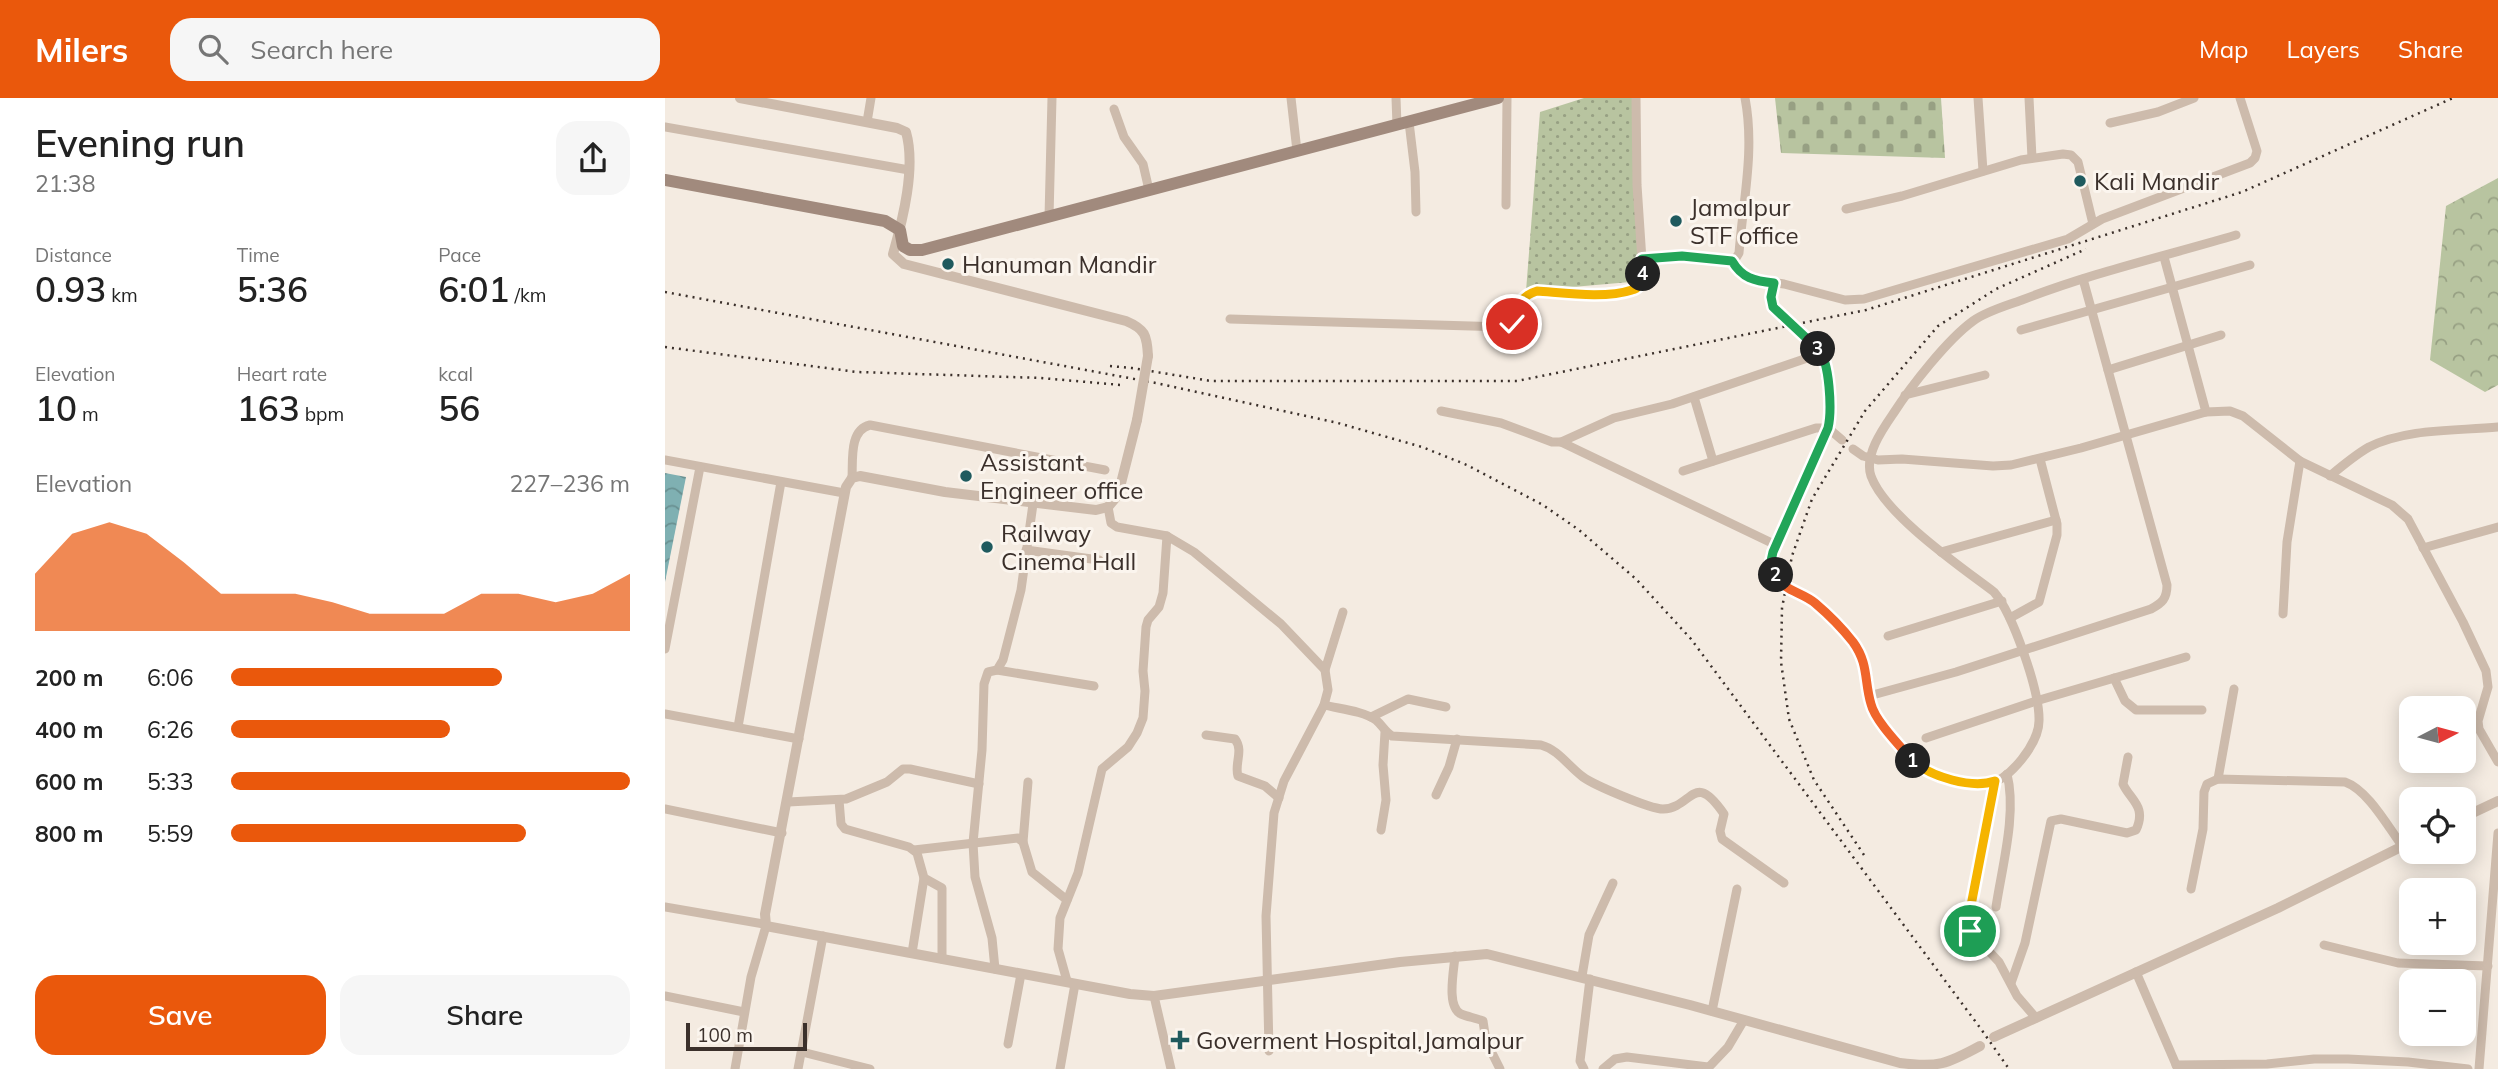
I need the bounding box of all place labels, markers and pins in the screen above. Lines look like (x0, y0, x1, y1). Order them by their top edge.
place label: Kali Mandir (2094, 166, 2219, 196)
marker: Kali Mandir (2072, 173, 2088, 189)
place label: Jamalpur STF office (1690, 192, 1799, 250)
marker: Jamalpur STF office (1668, 213, 1684, 229)
place label: Hanuman Mandir (962, 249, 1157, 279)
marker: Hanuman Mandir (940, 256, 956, 272)
pin: 4 (1625, 256, 1661, 292)
pin (1482, 294, 1542, 354)
pin: 3 (1801, 331, 1835, 366)
place label: Assistant Engineer office (980, 447, 1143, 505)
marker: Assistant Engineer office (958, 468, 974, 484)
place label: Railway Cinema Hall (1001, 518, 1136, 576)
marker: Railway Cinema Hall (979, 539, 995, 555)
pin: 2 (1759, 558, 1793, 592)
pin: 1 (1895, 744, 1931, 778)
pin (1940, 901, 2000, 961)
place label: Goverment Hospital,Jamalpur (1196, 1025, 1524, 1055)
marker: Goverment Hospital,Jamalpur (1170, 1030, 1190, 1050)

